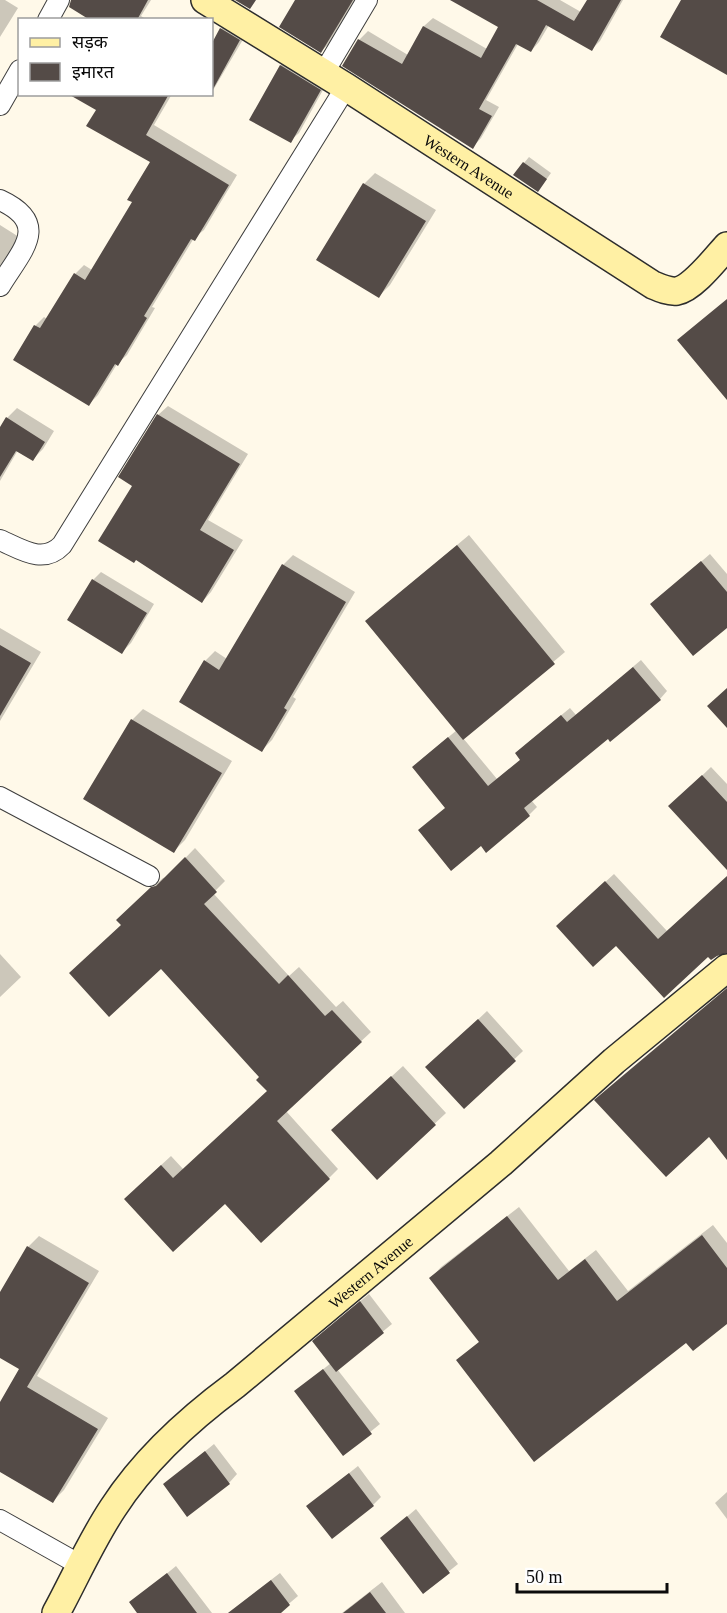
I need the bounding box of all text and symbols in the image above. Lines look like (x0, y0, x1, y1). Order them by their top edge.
legend (18, 18, 213, 96)
text: सड़क (72, 32, 109, 52)
text: इमारत (72, 62, 115, 82)
street label: Western Avenue (420, 131, 517, 202)
street label: Western Avenue (325, 1233, 416, 1312)
scale bar (517, 1556, 667, 1594)
text: 50 m (526, 1567, 563, 1587)

